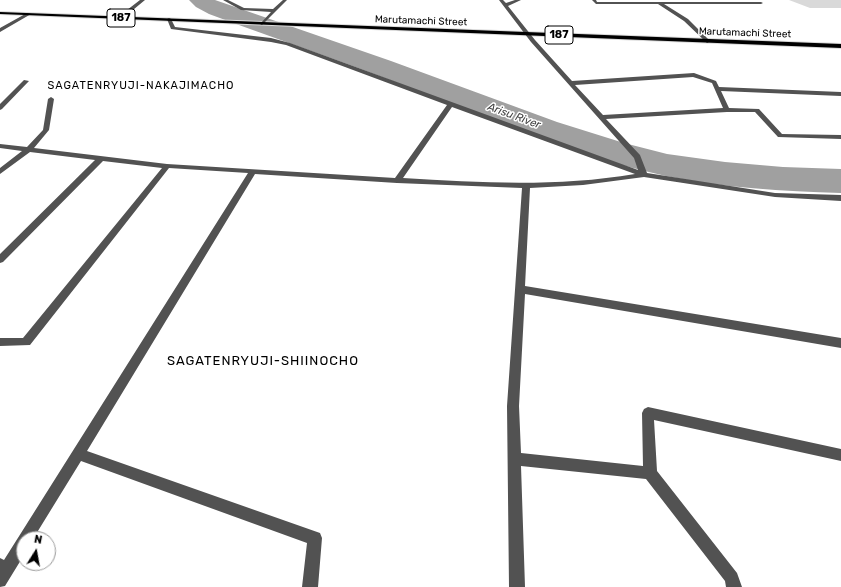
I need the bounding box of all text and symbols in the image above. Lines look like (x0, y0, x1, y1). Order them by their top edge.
road number: 187 (107, 9, 135, 27)
street label: Marutamachi Street (375, 13, 467, 29)
street label: Marutamachi Street (699, 25, 791, 41)
road number: 187 (545, 26, 573, 44)
district label: SAGATENRYUJI-NAKAJIMACHO (48, 79, 234, 93)
water label: Arisu River (486, 100, 542, 132)
district label: SAGATENRYUJI-SHIINOCHO (167, 353, 359, 369)
north arrow (16, 531, 56, 571)
text: N (33, 533, 43, 547)

